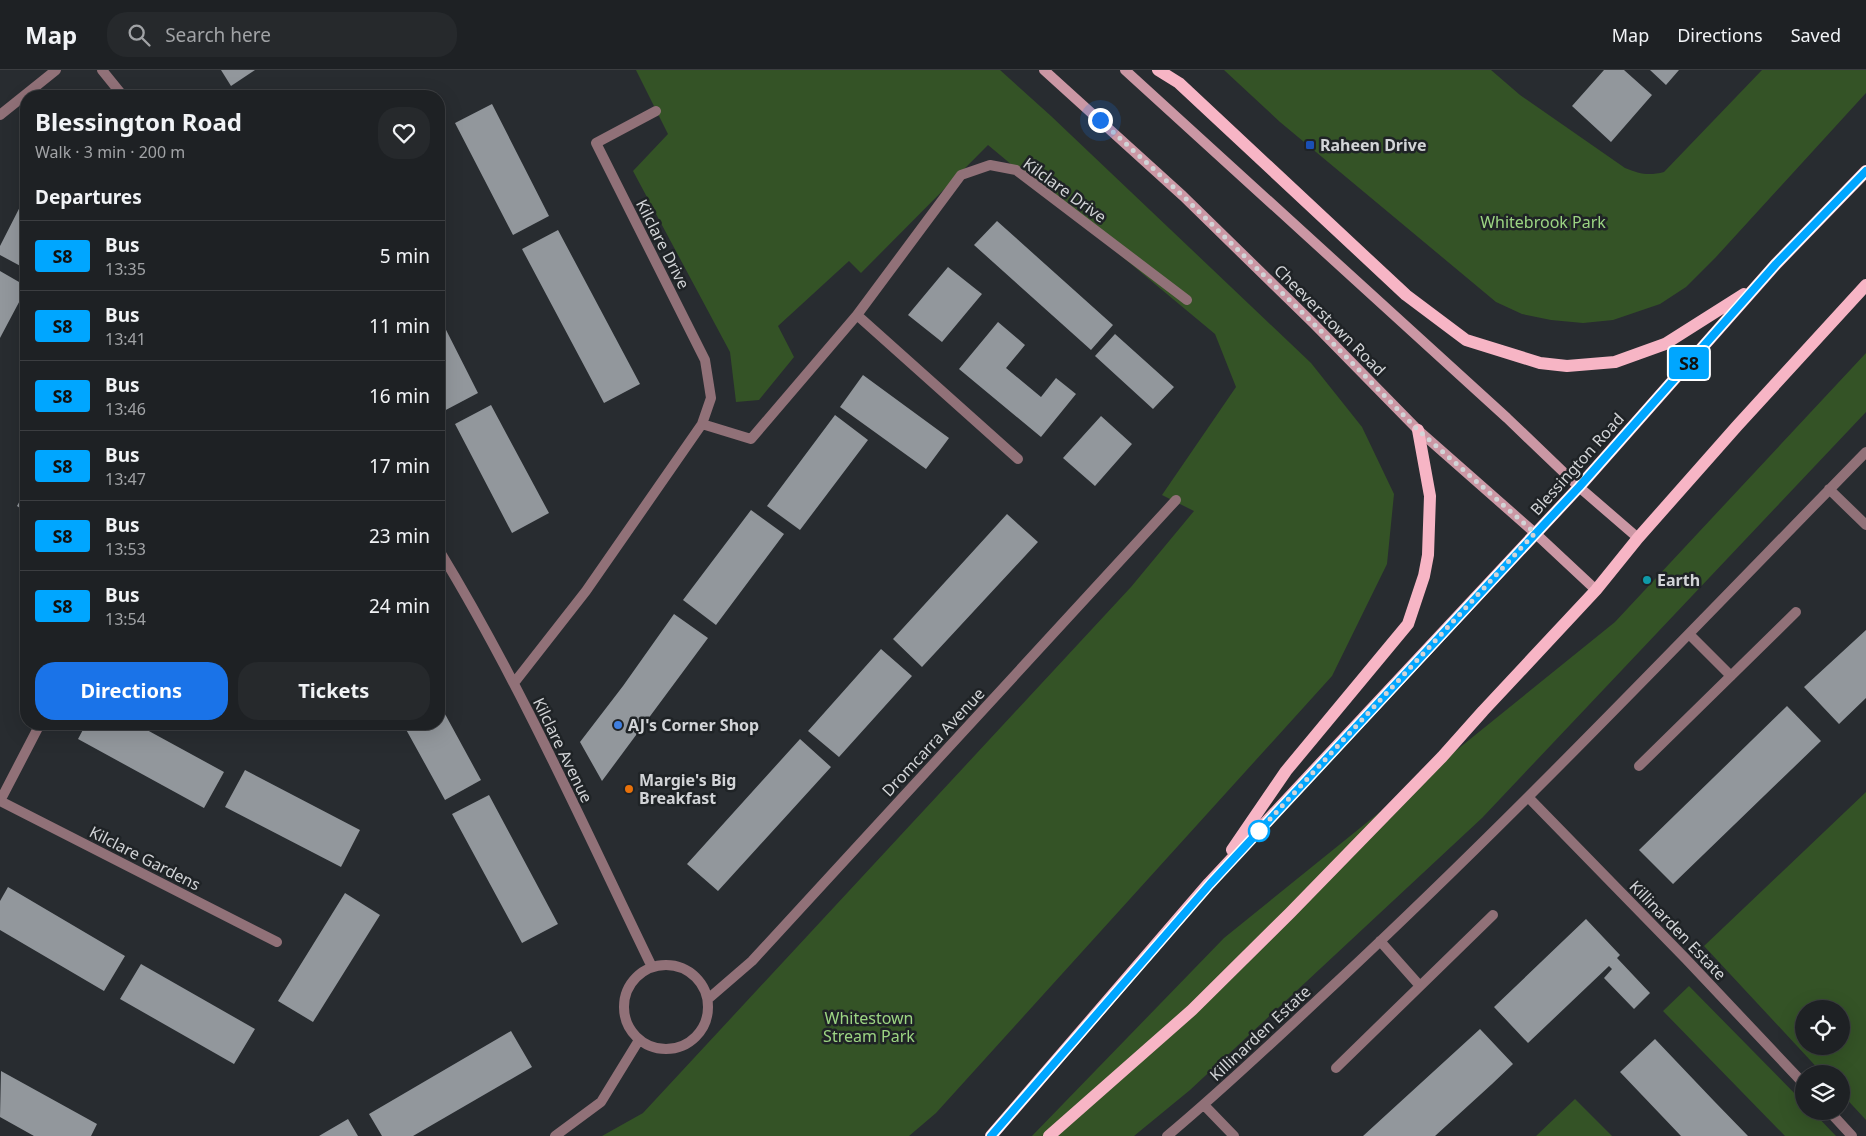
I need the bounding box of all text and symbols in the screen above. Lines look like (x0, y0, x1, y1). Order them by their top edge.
search box (107, 12, 457, 57)
text: Map (25, 18, 77, 51)
icon: search (125, 21, 153, 49)
text: Search here (165, 22, 271, 48)
text: Map (1612, 23, 1649, 47)
text: Directions (1677, 23, 1763, 47)
text: Saved (1791, 23, 1841, 47)
text: Blessington Road (35, 105, 242, 138)
button: heart (378, 107, 430, 159)
your location (1088, 108, 1113, 133)
place label: Raheen Drive (1320, 134, 1426, 156)
marker: Raheen Drive (1304, 139, 1316, 151)
text: Walk · 3 min · 200 m (35, 141, 185, 163)
street label: Kilclare Drive (1019, 152, 1111, 228)
text: Departures (35, 184, 142, 210)
street label: Kilclare Drive (631, 195, 695, 293)
park label: Whitebrook Park (1480, 211, 1606, 233)
text: Bus (105, 232, 140, 258)
text: 5 min (380, 243, 430, 269)
text: S8 (52, 244, 73, 268)
text: 13:35 (105, 258, 146, 280)
street label: Cheeverstown Road (1269, 259, 1391, 381)
text: Bus (105, 302, 140, 328)
text: 11 min (369, 313, 430, 339)
text: S8 (52, 314, 73, 338)
text: 13:41 (105, 328, 146, 350)
line badge: S8 (1666, 347, 1712, 379)
text: S8 (1679, 351, 1699, 375)
text: Bus (105, 372, 140, 398)
text: 16 min (369, 383, 430, 409)
text: S8 (52, 384, 73, 408)
text: 13:46 (105, 398, 146, 420)
street label: Blessington Road (1525, 408, 1629, 520)
text: Bus (105, 442, 140, 468)
text: 17 min (369, 453, 430, 479)
text: S8 (52, 454, 73, 478)
text: 13:47 (105, 468, 146, 490)
text: Bus (105, 512, 140, 538)
text: 23 min (369, 523, 430, 549)
text: S8 (52, 524, 73, 548)
text: 13:53 (105, 538, 146, 560)
place label: Earth (1657, 569, 1700, 591)
marker: Earth (1641, 574, 1653, 586)
text: Bus (105, 582, 140, 608)
text: 24 min (369, 593, 430, 619)
text: S8 (52, 594, 73, 618)
text: 13:54 (105, 608, 146, 630)
button: Directions (35, 662, 228, 720)
button: Tickets (238, 662, 430, 720)
street label: Dromcarra Avenue (877, 683, 989, 801)
street label: Kilclare Avenue (528, 694, 598, 806)
place label: AJ's Corner Shop (628, 714, 759, 736)
marker: AJ's Corner Shop (612, 719, 624, 731)
place label: Margie's Big Breakfast (639, 769, 736, 809)
marker: Margie's Big Breakfast (623, 783, 635, 795)
unlabelled marker (1248, 820, 1270, 842)
street label: Kilclare Gardens (86, 821, 204, 895)
street label: Killinarden Estate (1625, 875, 1731, 985)
street label: Killinarden Estate (1205, 980, 1315, 1086)
map controls (1795, 1000, 1850, 1120)
button: locate (1795, 1000, 1850, 1055)
park label: Whitestown Stream Park (823, 1007, 915, 1047)
button: layers (1795, 1065, 1850, 1120)

